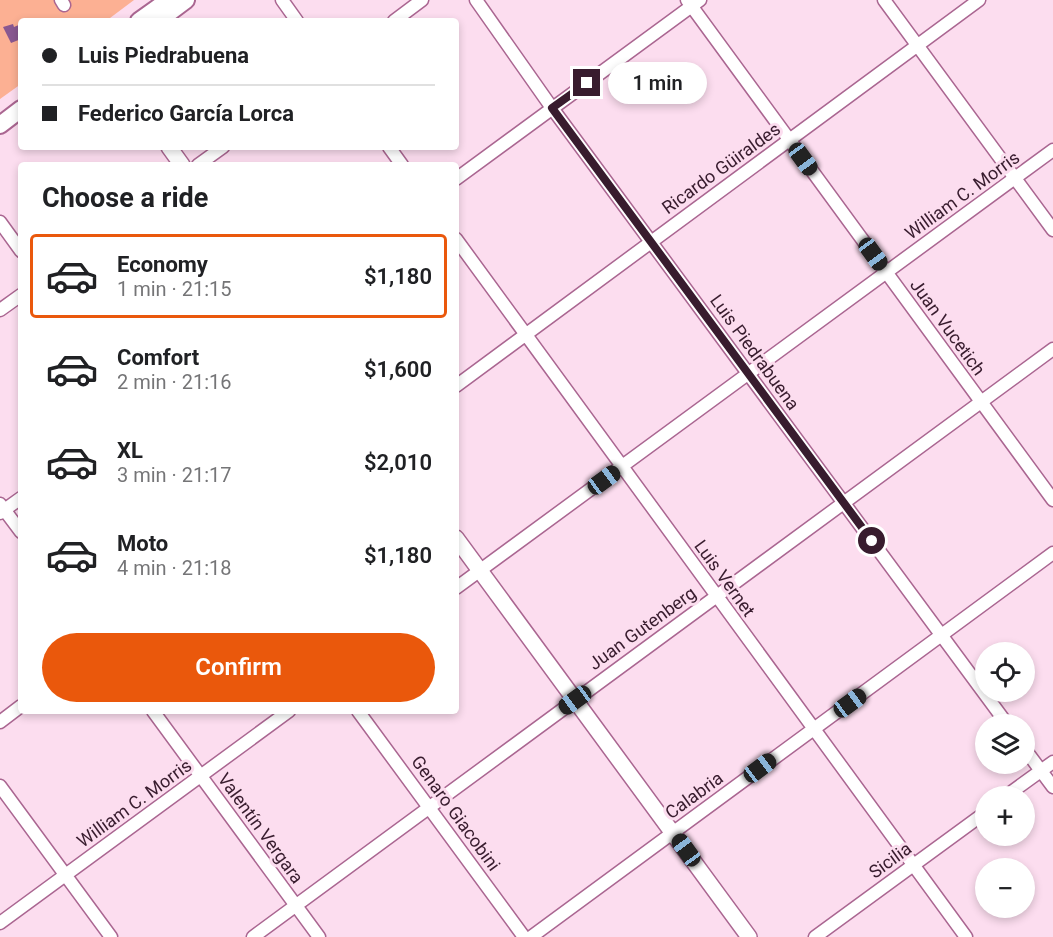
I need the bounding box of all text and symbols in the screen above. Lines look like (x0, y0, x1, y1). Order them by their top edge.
text: Luis Piedrabuena (78, 43, 249, 68)
callout: 1 min (608, 62, 707, 104)
route end (573, 69, 600, 96)
text: 1 min (632, 71, 683, 95)
text: Federico García Lorca (78, 101, 294, 126)
street label: Ricardo Güiraldes (658, 118, 784, 218)
car (785, 139, 821, 179)
street label: William C. Morris (901, 146, 1023, 244)
text: Choose a ride (42, 182, 208, 214)
car (855, 234, 891, 274)
icon: car (45, 249, 99, 303)
text: Economy (117, 252, 208, 277)
text: $1,180 (364, 264, 432, 289)
street label: Juan Vucetich (906, 275, 990, 379)
text: 1 min · 21:15 (117, 277, 232, 301)
street label: Luis Piedrabuena (706, 290, 804, 414)
icon: car (45, 342, 99, 396)
text: Comfort (117, 345, 199, 370)
text: $1,600 (364, 357, 432, 382)
text: 2 min · 21:16 (117, 370, 232, 394)
icon: car (45, 435, 99, 489)
text: XL (117, 438, 143, 463)
text: $2,010 (364, 450, 432, 475)
car (584, 462, 624, 498)
text: 3 min · 21:17 (117, 463, 232, 487)
route start (858, 527, 885, 554)
icon: car (45, 528, 99, 582)
text: Moto (117, 531, 168, 556)
street label: Luis Vernet (690, 536, 760, 620)
text: $1,180 (364, 543, 432, 568)
text: 4 min · 21:18 (117, 556, 232, 580)
street label: Juan Gutenberg (584, 582, 700, 674)
button: Confirm (42, 633, 435, 702)
map controls (975, 642, 1035, 918)
button: locate (975, 642, 1035, 702)
car (555, 682, 595, 718)
car (830, 685, 870, 721)
button: layers (975, 714, 1035, 774)
car (740, 750, 780, 786)
street label: Genaro Giacobini (407, 751, 505, 875)
street label: William C. Morris (73, 754, 195, 852)
street label: Calabria (661, 767, 727, 823)
street label: Valentín Vergara (214, 769, 308, 887)
button: + (975, 786, 1035, 846)
car (668, 830, 704, 870)
street label: Sicilia (865, 838, 915, 882)
button: − (975, 858, 1035, 918)

